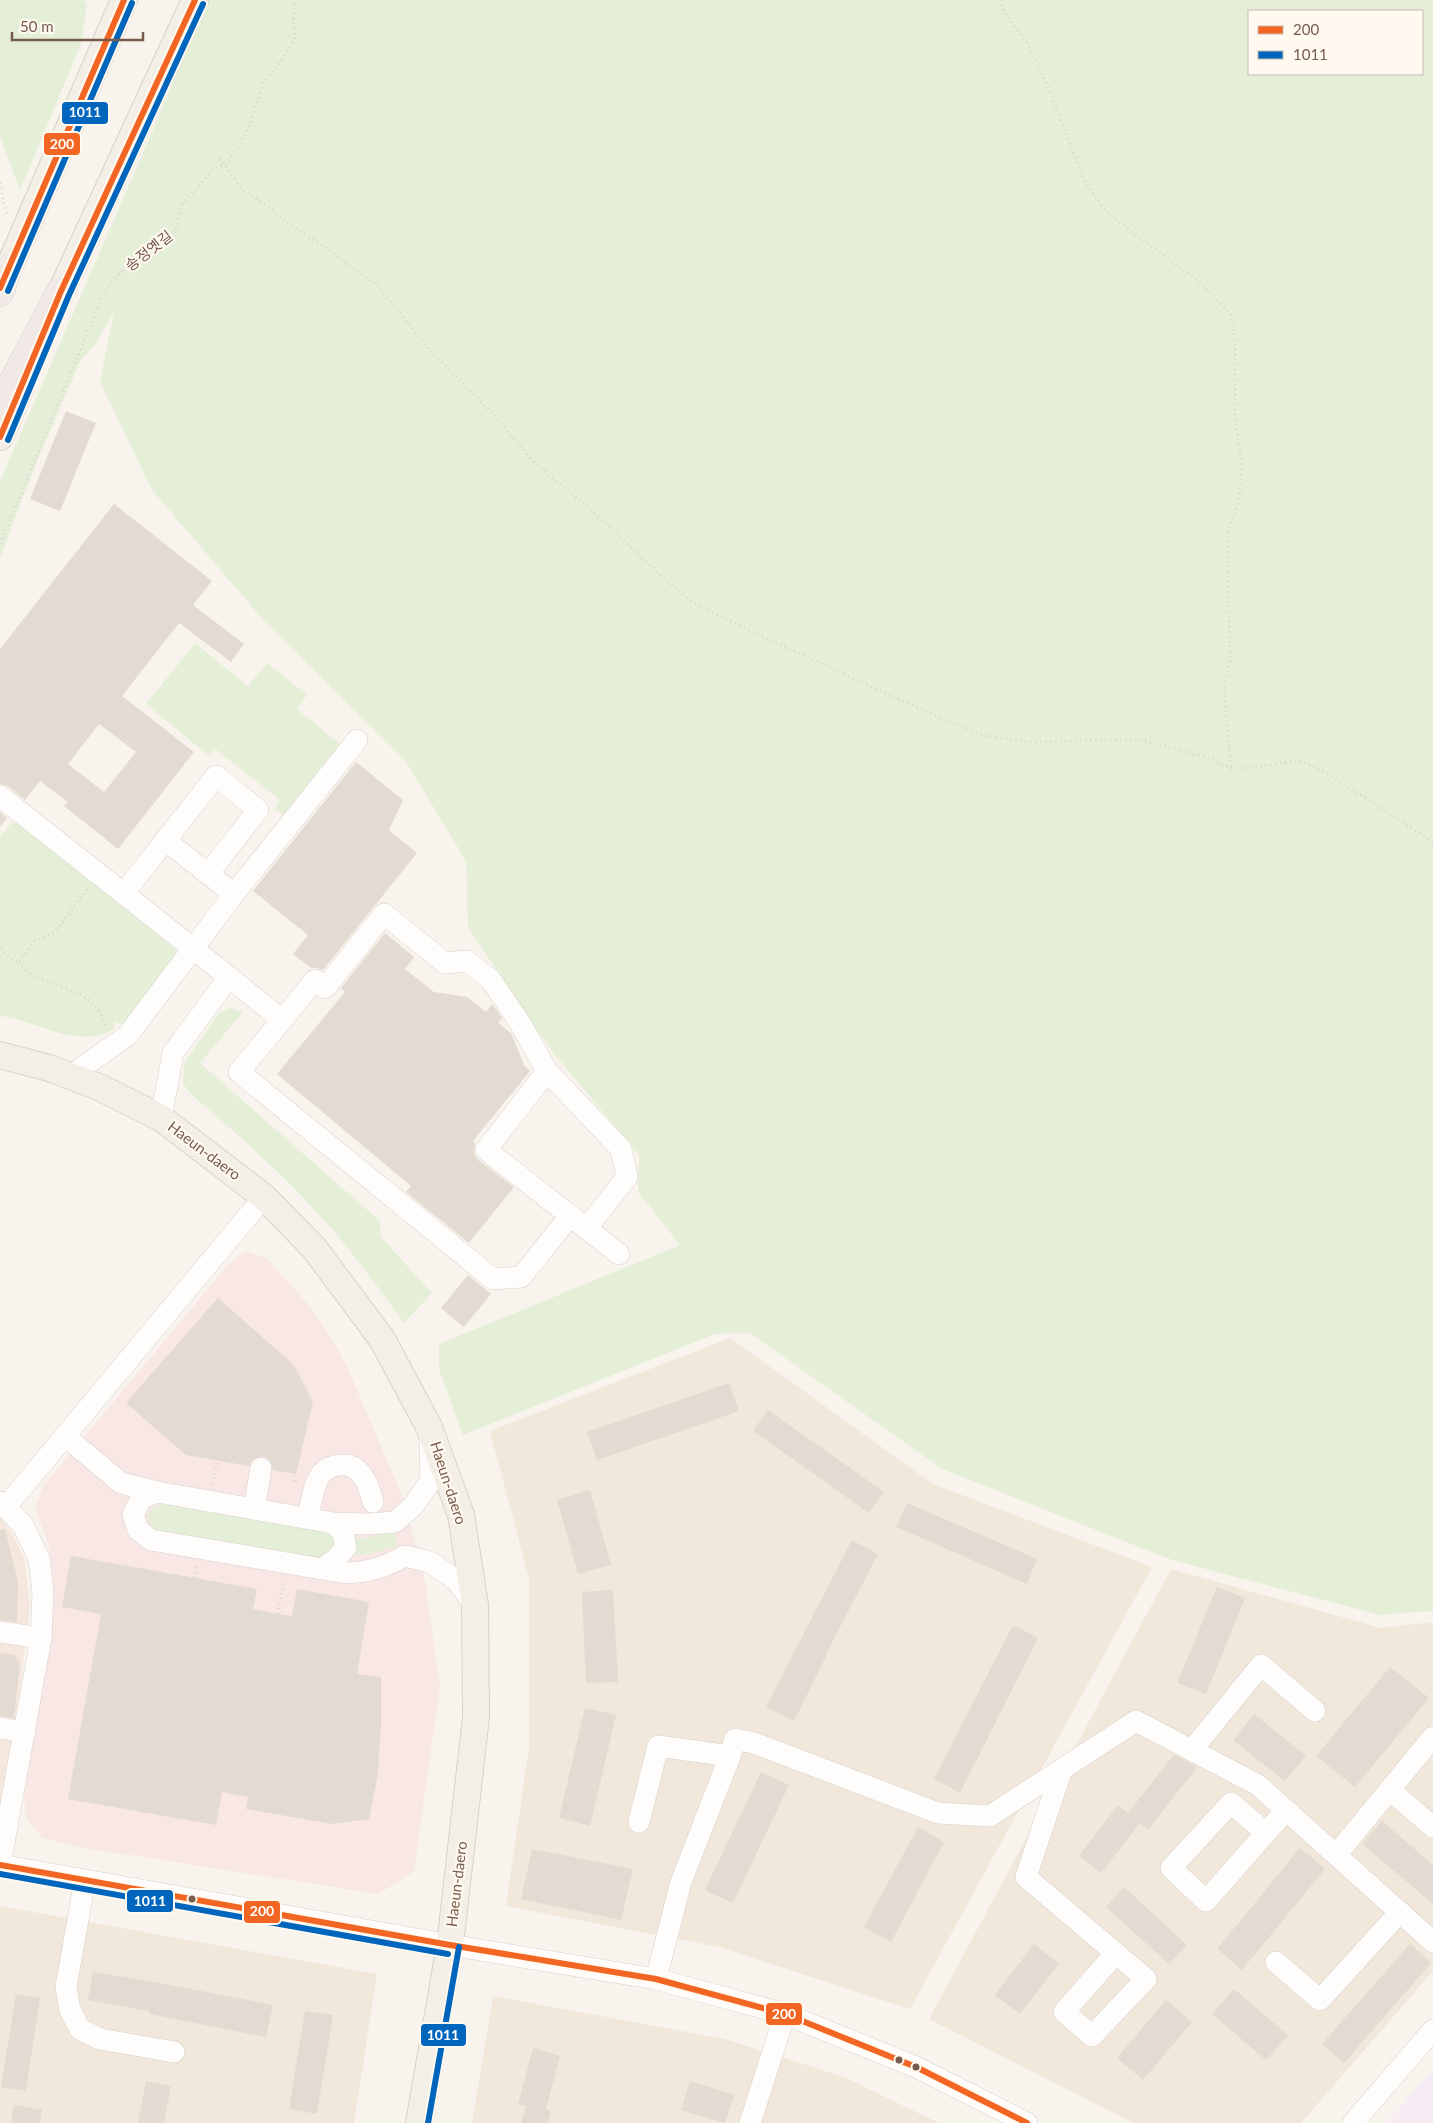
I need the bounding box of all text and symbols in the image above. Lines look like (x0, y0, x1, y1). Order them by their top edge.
scale bar (12, 10, 144, 42)
legend (1248, 10, 1423, 75)
text: 50 m (20, 17, 54, 35)
text: 200 (1293, 20, 1319, 38)
text: 1011 (1293, 45, 1328, 63)
line badge: 1011 (61, 101, 109, 125)
text: 1011 (69, 103, 101, 120)
line badge: 200 (43, 132, 81, 156)
text: 200 (50, 135, 74, 152)
street label: 송정옛길 (121, 226, 176, 274)
street label: Haeun-daero (165, 1117, 244, 1183)
street label: Haeun-daero (427, 1439, 471, 1527)
street label: Haeun-daero (442, 1840, 470, 1928)
line badge: 1011 (126, 1889, 174, 1913)
text: 1011 (134, 1892, 166, 1909)
unlabelled marker (187, 1894, 197, 1904)
line badge: 200 (243, 1900, 281, 1924)
text: 200 (250, 1902, 274, 1919)
line badge: 200 (765, 2002, 803, 2026)
text: 200 (772, 2005, 796, 2022)
line badge: 1011 (420, 2023, 467, 2047)
text: 1011 (427, 2026, 459, 2043)
unlabelled marker (894, 2055, 904, 2065)
unlabelled marker (911, 2062, 921, 2072)

